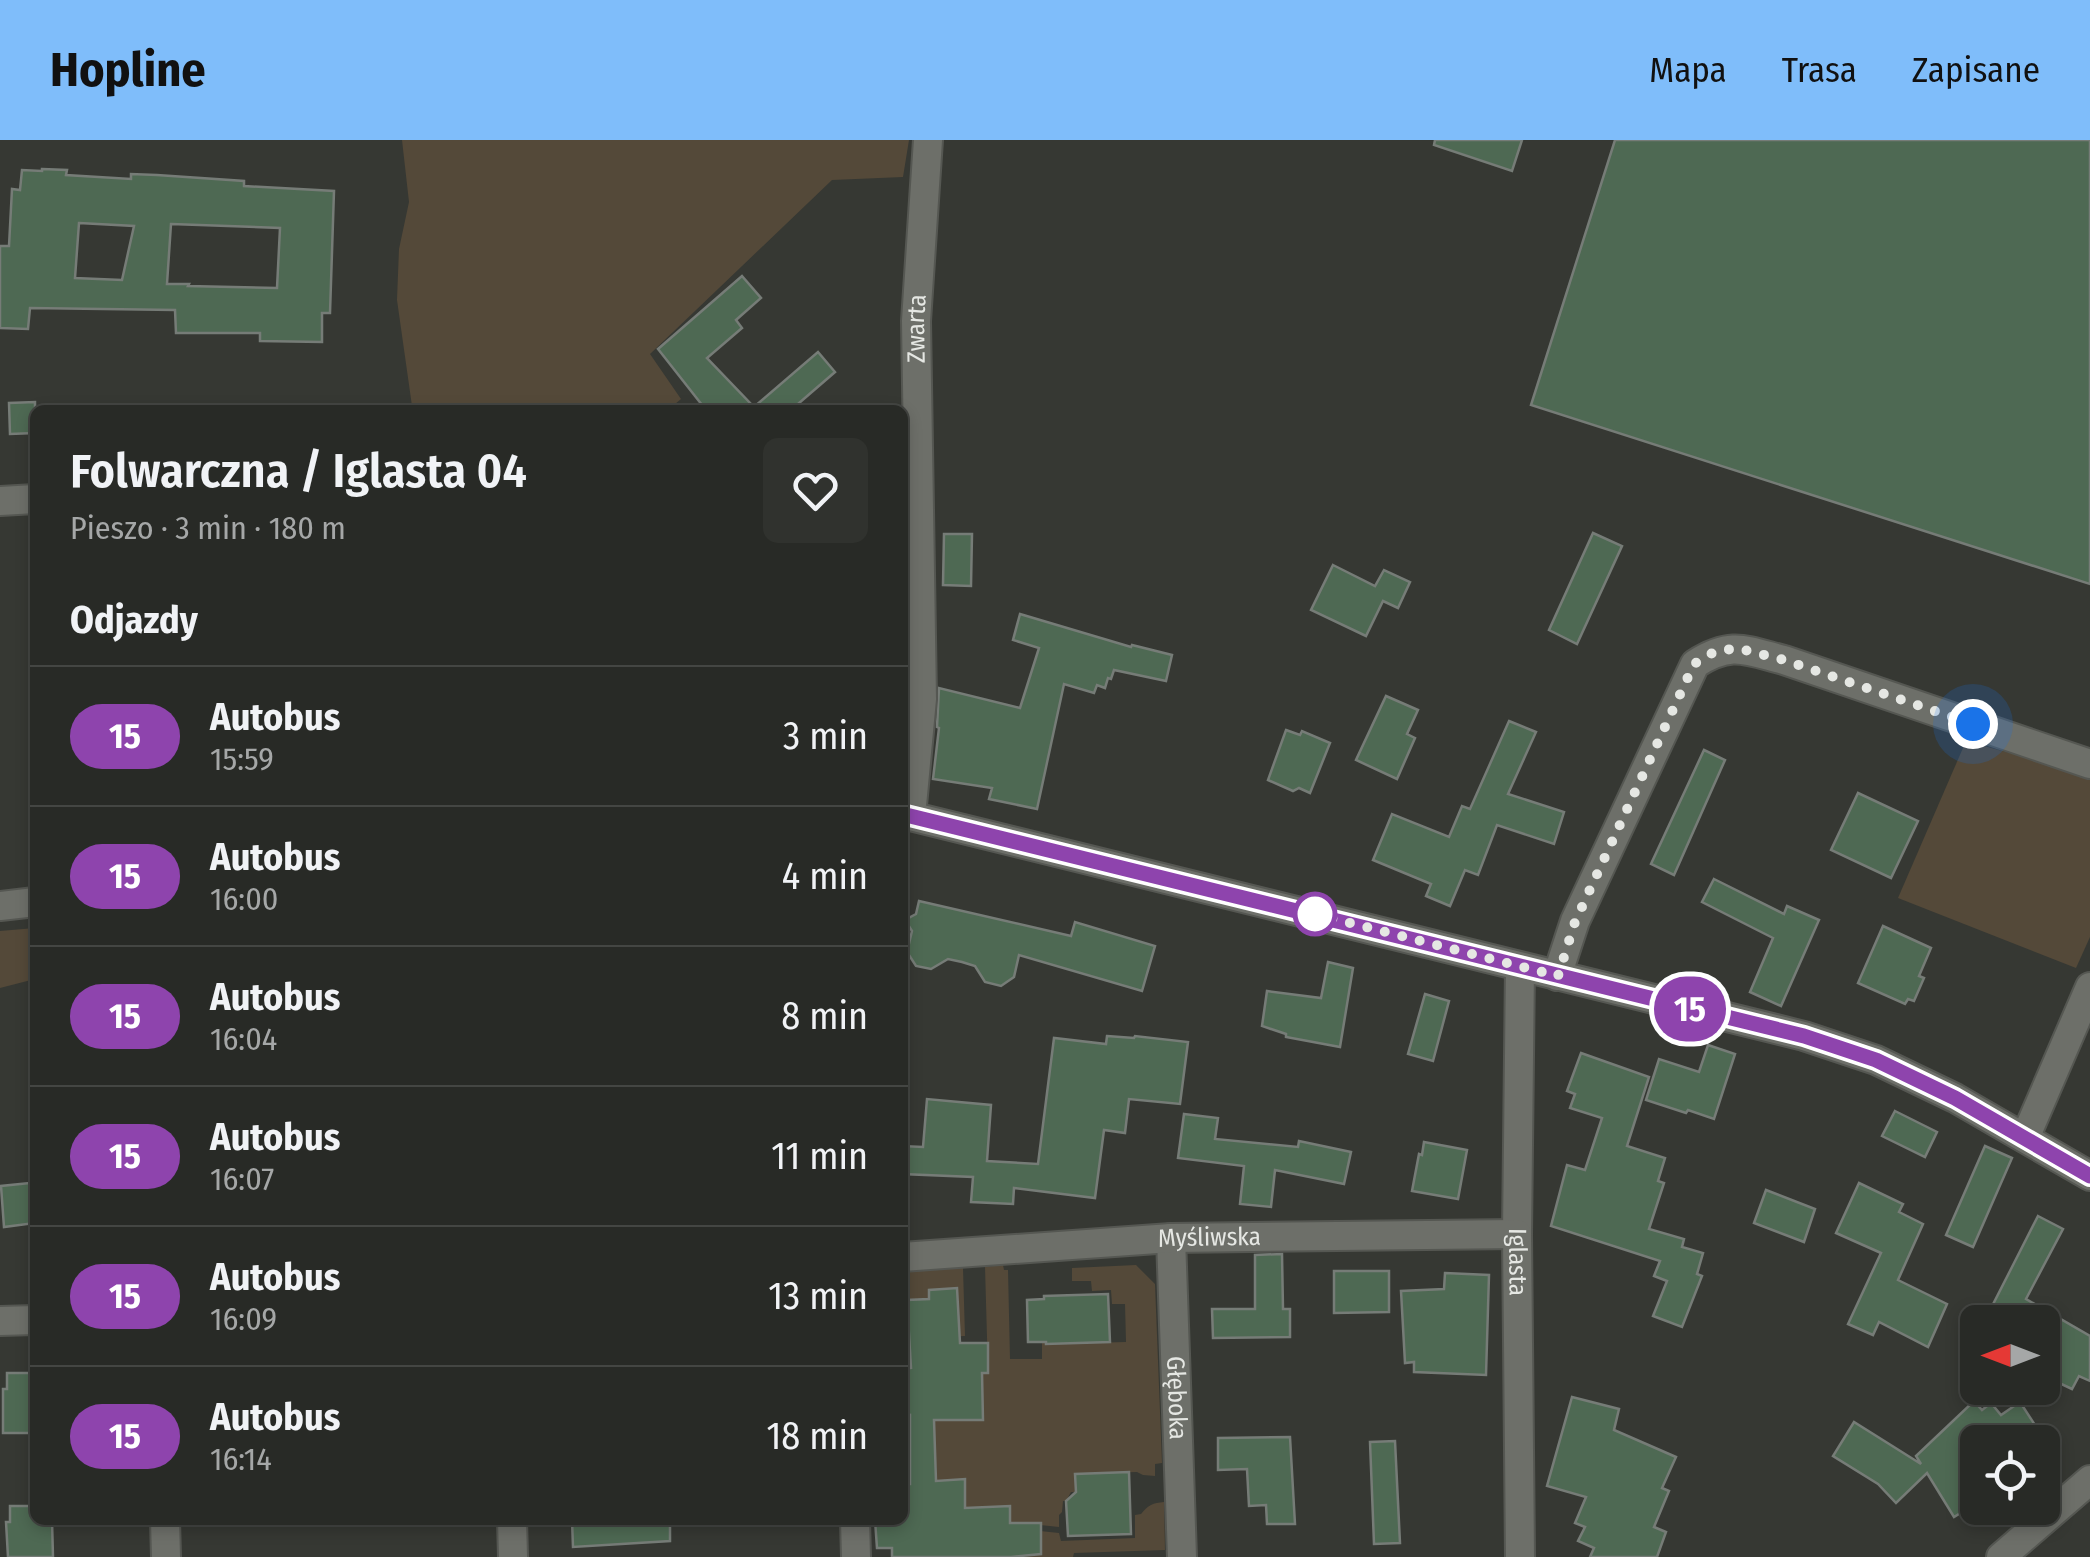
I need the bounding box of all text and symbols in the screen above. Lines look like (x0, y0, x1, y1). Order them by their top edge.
text: Hopline (50, 41, 206, 99)
text: Mapa (1649, 49, 1727, 91)
text: Trasa (1782, 49, 1857, 91)
text: Zapisane (1912, 49, 2040, 91)
street label: Zwarta (901, 293, 933, 363)
button: heart (763, 438, 868, 543)
text: Folwarczna / Iglasta 04 (70, 442, 527, 500)
text: Pieszo · 3 min · 180 m (70, 509, 346, 547)
text: Odjazdy (70, 597, 198, 643)
text: Autobus (210, 694, 340, 740)
your location (1948, 699, 1998, 749)
text: 3 min (783, 713, 868, 759)
text: 15 (109, 715, 141, 757)
text: 15:59 (210, 740, 274, 778)
text: Autobus (210, 834, 340, 880)
text: 4 min (782, 853, 868, 899)
text: 15 (109, 855, 141, 897)
text: 16:00 (210, 880, 278, 918)
unlabelled marker (1294, 893, 1336, 935)
text: Autobus (210, 974, 340, 1020)
line badge: 15 (1645, 976, 1735, 1042)
text: 15 (1674, 988, 1706, 1030)
text: 8 min (781, 993, 868, 1039)
text: 15 (109, 995, 141, 1037)
text: 16:04 (210, 1020, 277, 1058)
text: Autobus (210, 1114, 340, 1160)
text: 11 min (771, 1133, 868, 1179)
text: 15 (109, 1135, 141, 1177)
text: 16:07 (210, 1160, 274, 1198)
street label: Myśliwska (1157, 1222, 1261, 1254)
street label: Iglasta (1502, 1228, 1533, 1296)
text: Autobus (210, 1254, 340, 1300)
text: 13 min (768, 1273, 868, 1319)
text: 15 (109, 1275, 141, 1317)
text: 16:09 (210, 1300, 277, 1338)
north arrow (1960, 1305, 2060, 1405)
map controls (1960, 1305, 2060, 1525)
street label: Głęboka (1160, 1356, 1193, 1440)
text: Autobus (210, 1394, 340, 1440)
text: 18 min (766, 1413, 868, 1459)
text: 15 (109, 1415, 141, 1457)
button: locate (1960, 1425, 2060, 1525)
text: 16:14 (210, 1440, 272, 1478)

